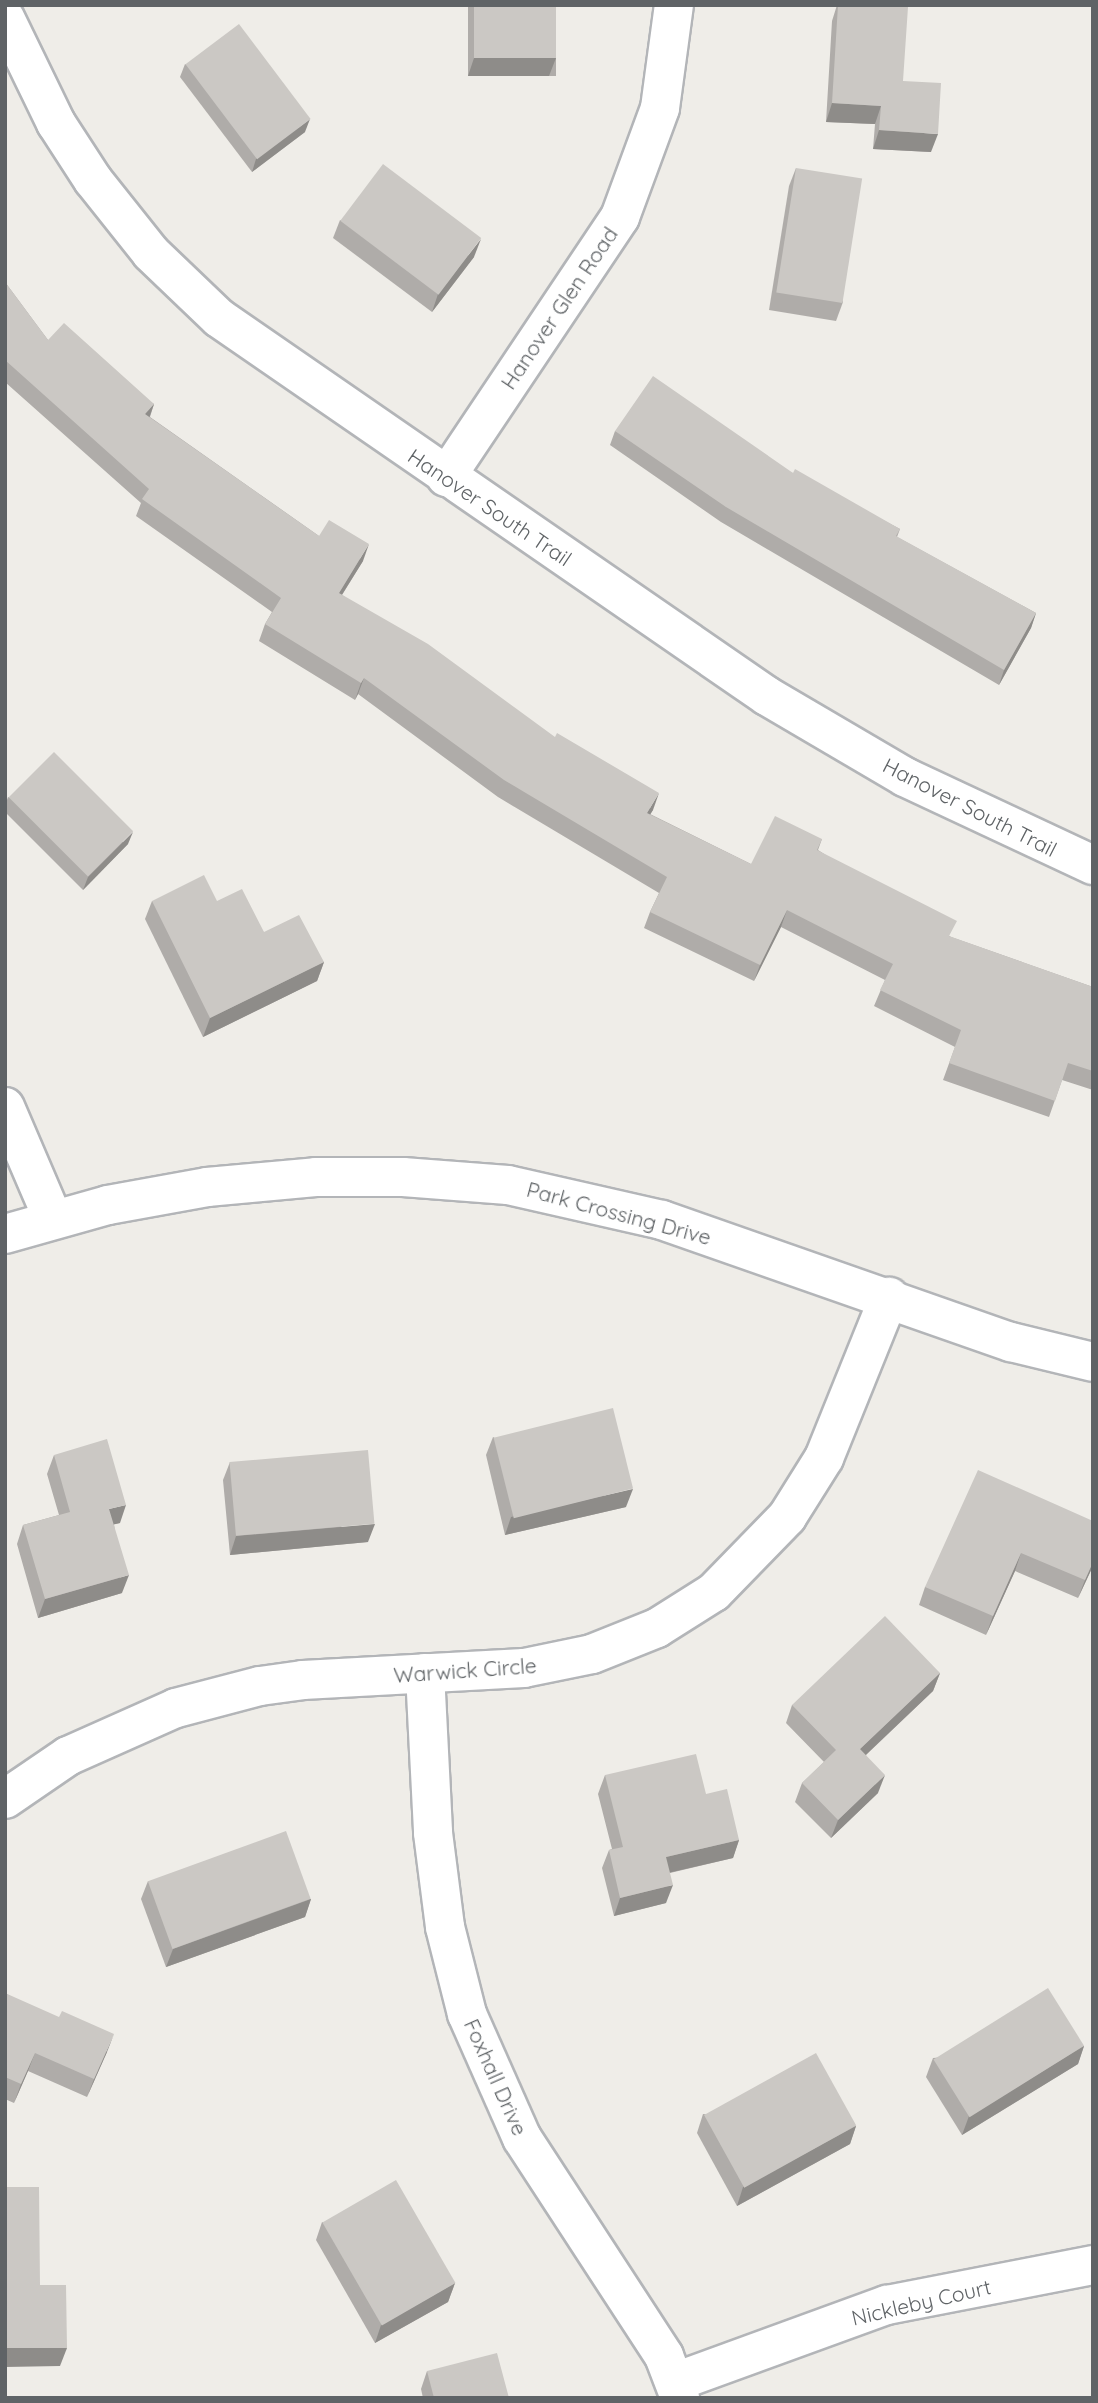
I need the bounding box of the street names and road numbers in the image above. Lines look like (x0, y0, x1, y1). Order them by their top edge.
street label: Hanover Glen Road (495, 222, 623, 394)
street label: Hanover South Trail (403, 443, 577, 571)
street label: Hanover South Trail (879, 752, 1061, 862)
street label: Park Crossing Drive (524, 1176, 714, 1250)
street label: Warwick Circle (393, 1652, 537, 1688)
street label: Foxhall Drive (459, 2015, 533, 2139)
street label: Nickleby Court (849, 2274, 993, 2330)

